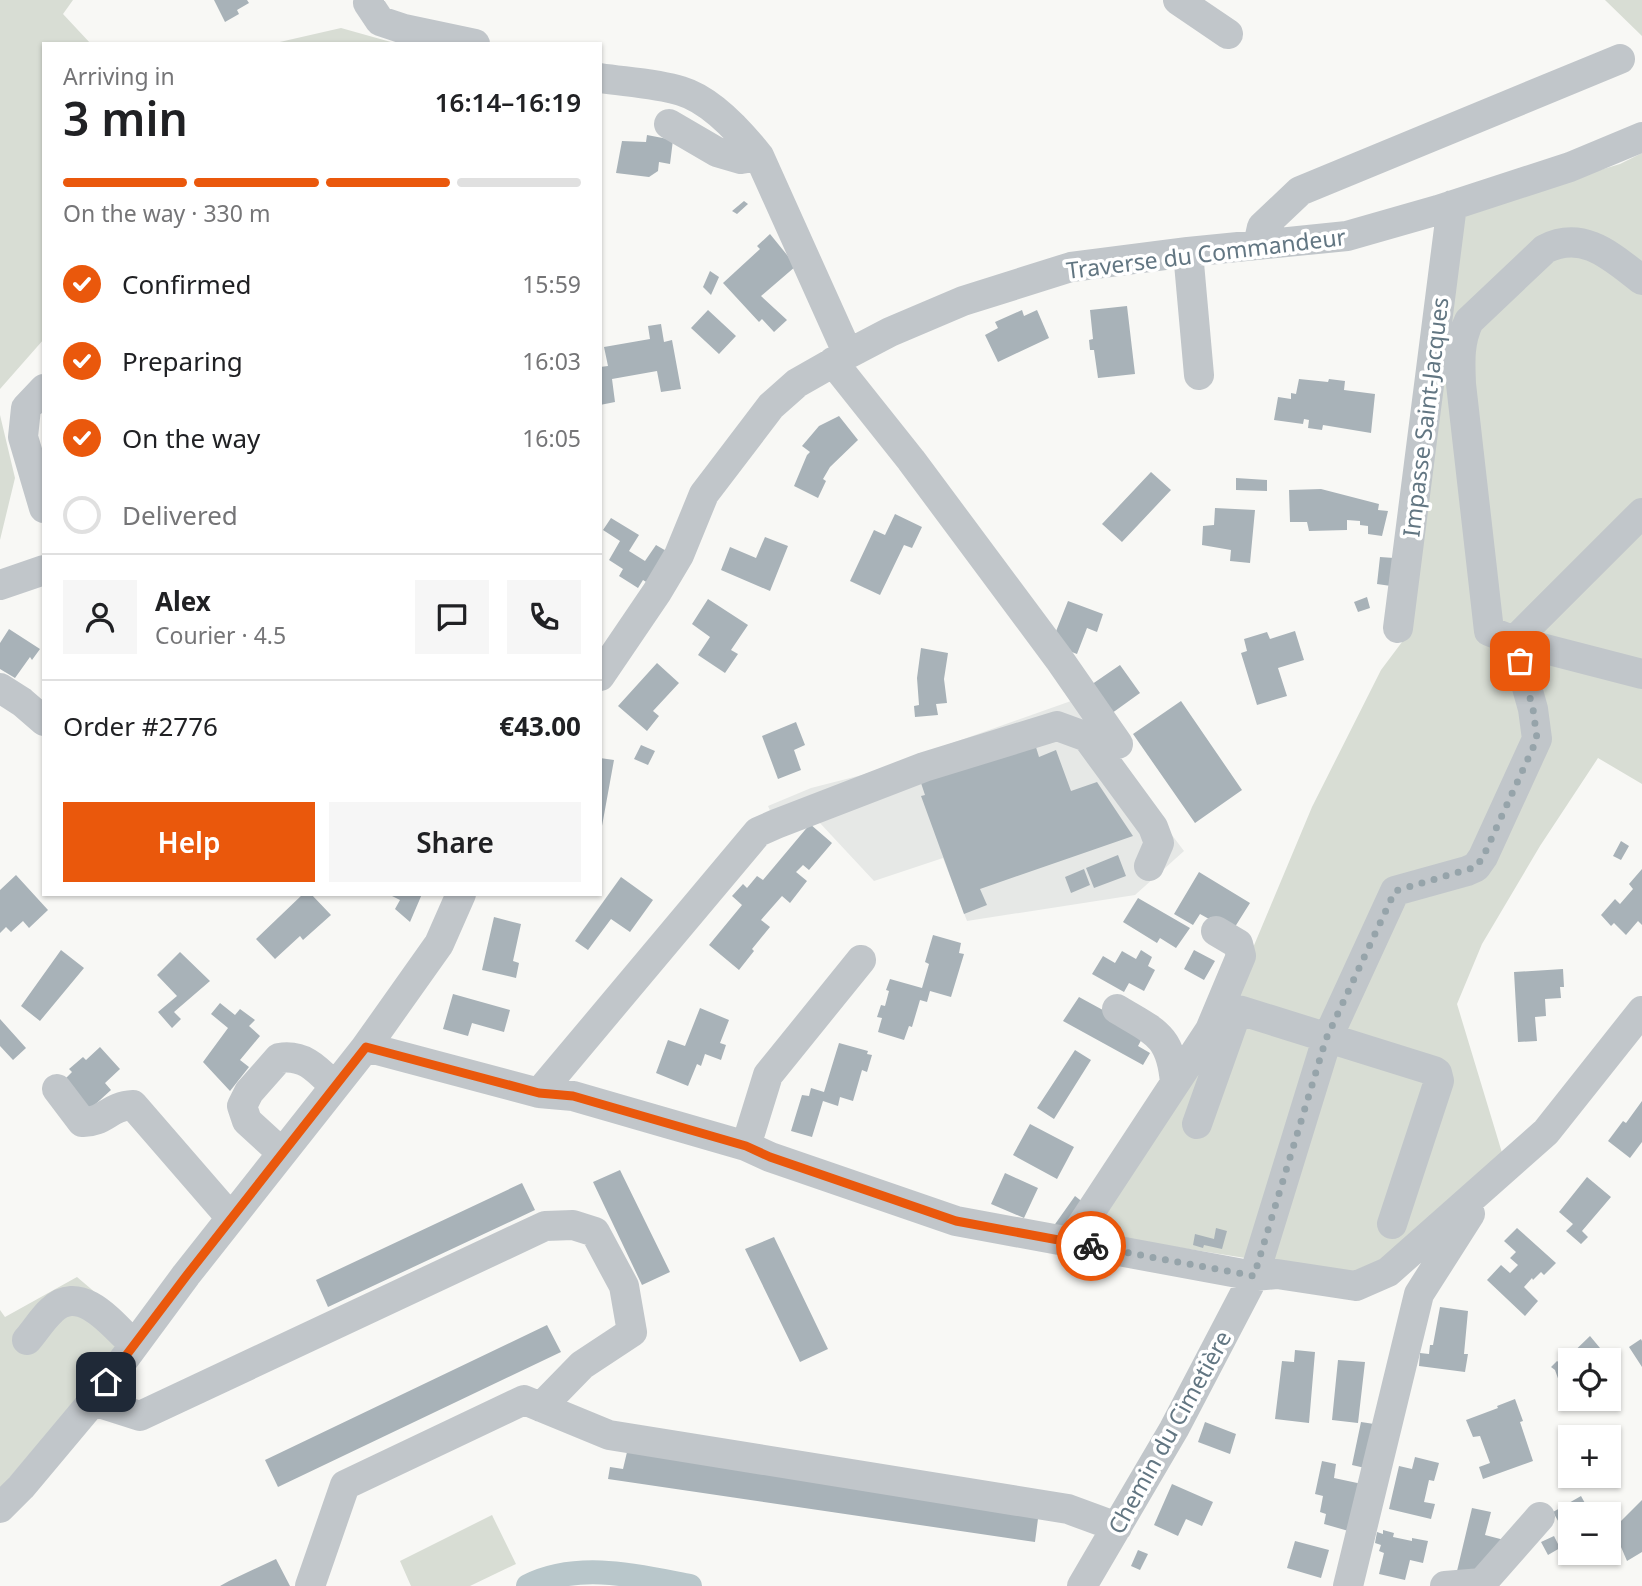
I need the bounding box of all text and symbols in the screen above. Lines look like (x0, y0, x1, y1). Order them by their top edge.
text: Arriving in (63, 60, 175, 92)
text: 16:14–16:19 (435, 84, 581, 120)
text: 3 min (63, 87, 188, 149)
text: On the way · 330 m (63, 197, 270, 229)
street label: Traverse du Commandeur (1064, 220, 1348, 286)
icon: check (63, 265, 101, 303)
text: Confirmed (122, 266, 252, 302)
text: 15:59 (522, 268, 581, 300)
street label: Impasse Saint-Jacques (1394, 295, 1456, 539)
icon: check (63, 342, 101, 380)
text: Preparing (122, 343, 243, 379)
text: 16:03 (522, 345, 581, 377)
icon: check (63, 419, 101, 457)
text: On the way (122, 420, 260, 456)
text: 16:05 (522, 422, 581, 454)
text: Delivered (122, 497, 238, 533)
button: person (63, 580, 137, 654)
button: chat (415, 580, 489, 654)
button: phone (507, 580, 581, 654)
text: Alex (155, 583, 211, 619)
text: Courier · 4.5 (155, 619, 286, 651)
pin (1490, 631, 1550, 691)
icon: bag (1501, 642, 1539, 680)
text: Order #2776 (63, 708, 218, 744)
text: €43.00 (499, 708, 581, 744)
button: Help (63, 802, 315, 882)
button: Share (329, 802, 581, 882)
courier (1056, 1211, 1126, 1281)
icon: bike (1072, 1227, 1110, 1265)
street label: Chemin du Cimetière (1100, 1325, 1238, 1539)
map controls (1558, 1348, 1621, 1565)
button: locate (1558, 1348, 1621, 1411)
pin (76, 1352, 136, 1412)
icon: home (87, 1363, 125, 1401)
button: + (1558, 1425, 1621, 1488)
button: − (1558, 1502, 1621, 1565)

